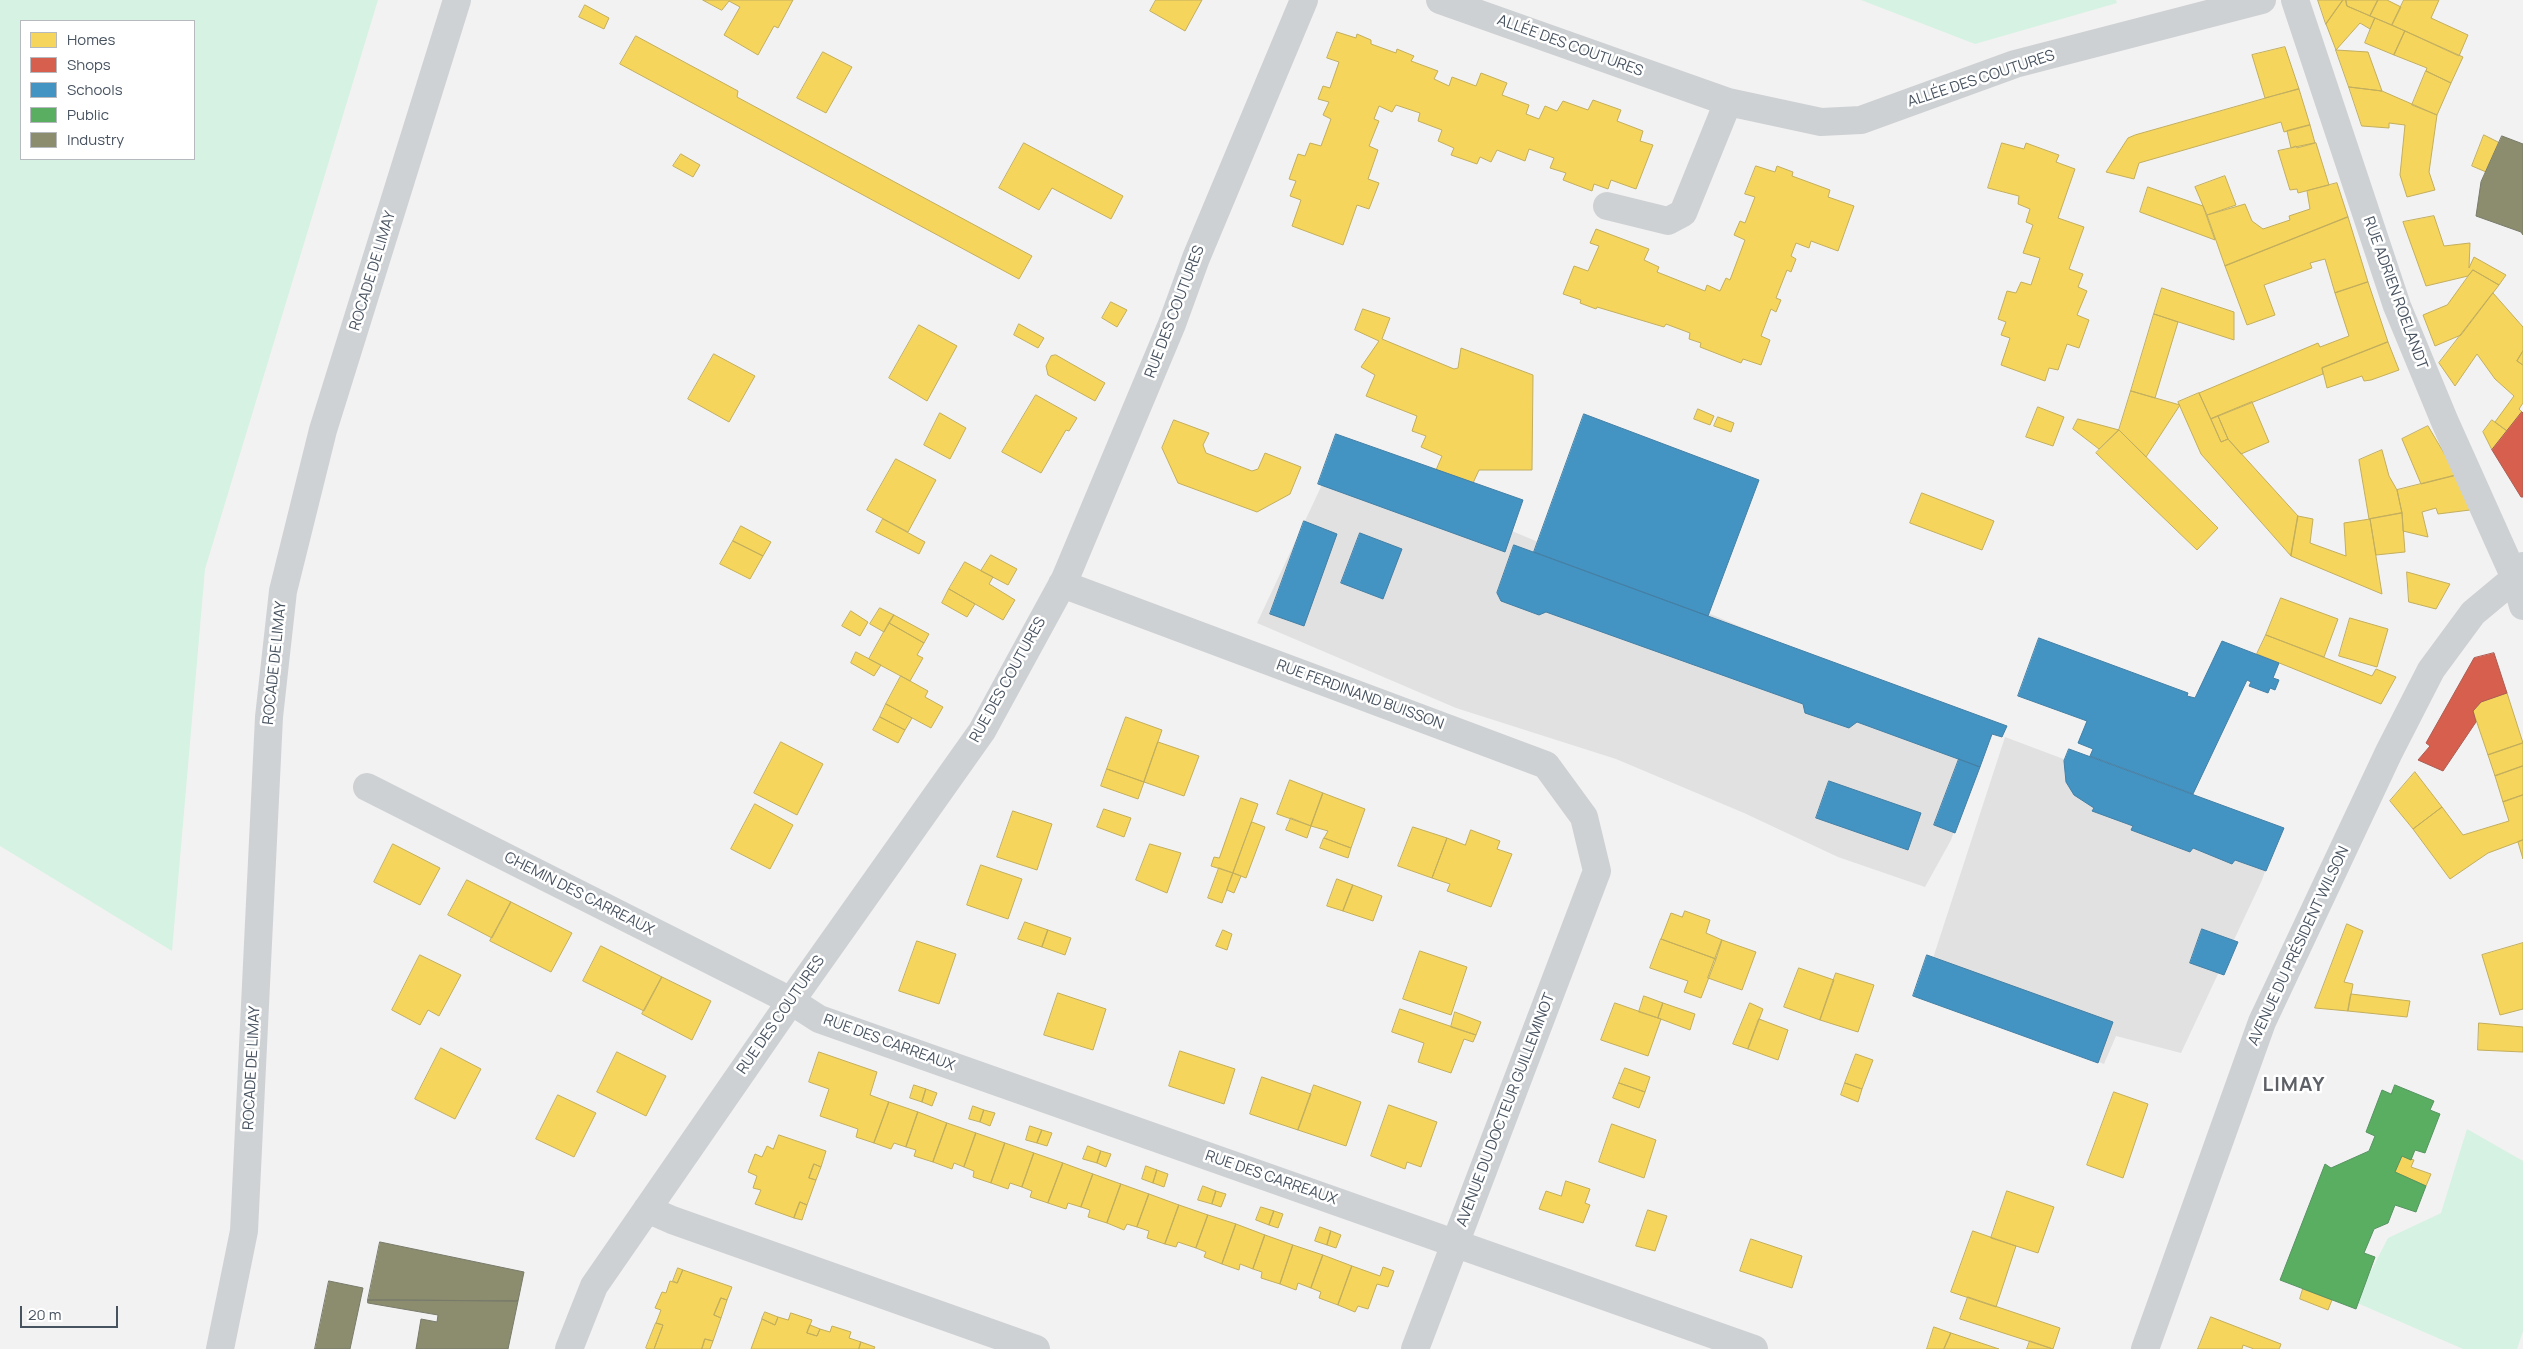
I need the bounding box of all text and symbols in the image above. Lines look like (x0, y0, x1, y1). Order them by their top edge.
street label: ALLÉE DES COUTURES (1495, 11, 1645, 81)
legend (20, 20, 195, 160)
text: Homes (67, 29, 115, 50)
street label: ALLÉE DES COUTURES (1905, 47, 2057, 111)
text: Shops (67, 54, 111, 75)
text: Schools (67, 79, 123, 100)
text: Public (67, 104, 109, 125)
text: Industry (67, 129, 124, 150)
street label: ROCADE DE LIMAY (346, 209, 400, 333)
street label: RUE ADRIEN ROELANDT (2359, 214, 2431, 372)
street label: RUE DES COUTURES (1141, 243, 1209, 381)
street label: ROCADE DE LIMAY (260, 600, 290, 726)
street label: RUE DES COUTURES (966, 614, 1050, 746)
street label: RUE FERDINAND BUISSON (1274, 656, 1446, 734)
street label: AVENUE DU PRÉSIDENT WILSON (2245, 843, 2353, 1049)
street label: CHEMIN DES CARREAUX (501, 848, 657, 940)
street label: RUE DES COUTURES (733, 952, 829, 1078)
street label: AVENUE DU DOCTEUR GUILLEMINOT (1453, 991, 1559, 1229)
street label: ROCADE DE LIMAY (240, 1006, 264, 1130)
street label: RUE DES CARREAUX (821, 1011, 957, 1075)
district label: LIMAY (2262, 1073, 2326, 1097)
street label: RUE DES CARREAUX (1203, 1147, 1339, 1209)
scale bar (22, 1296, 120, 1328)
text: 20 m (28, 1304, 61, 1325)

